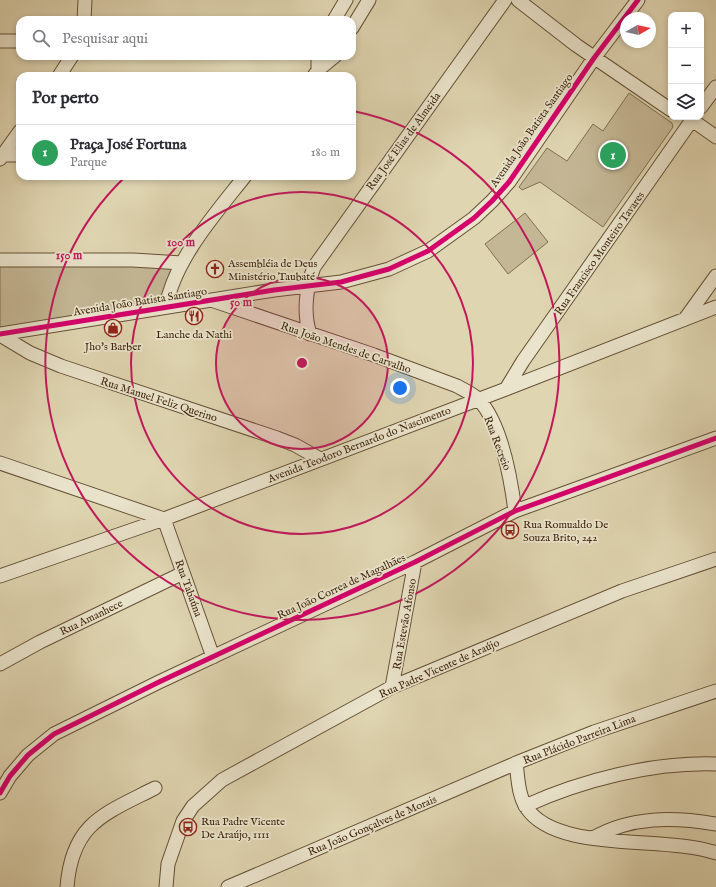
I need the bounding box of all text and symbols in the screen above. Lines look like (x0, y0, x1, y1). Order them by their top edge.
north arrow (620, 12, 656, 48)
map controls (668, 12, 704, 120)
button: + (668, 12, 704, 48)
search box (16, 16, 356, 60)
icon: search (30, 27, 52, 49)
text: Pesquisar aqui (62, 29, 148, 48)
button: − (668, 48, 704, 84)
street label: Avenida João Batista Santiago (487, 71, 576, 191)
button: layers (668, 84, 704, 120)
text: Por perto (32, 88, 99, 109)
street label: Rua José Elias de Almeida (363, 90, 444, 193)
text: Praça José Fortuna (70, 135, 186, 154)
pin: 1 (600, 140, 626, 170)
text: 1 (43, 144, 47, 161)
text: 180 m (311, 144, 340, 161)
text: Parque (70, 154, 107, 171)
street label: Rua Francisco Monteiro Tavares (552, 189, 648, 318)
text: 100 m (167, 235, 196, 250)
text: 150 m (56, 248, 83, 263)
place label: Assembléia de Deus Ministério Taubaté (227, 257, 318, 284)
church icon: Assembléia de Deus Ministério Taubaté (205, 259, 225, 279)
street label: Avenida João Batista Santiago (71, 284, 208, 320)
text: 50 m (230, 295, 253, 310)
restaurant icon: Lanche da Nathi (184, 306, 204, 326)
shop icon: Jho's Barber (103, 318, 123, 338)
street label: Rua João Mendes de Carvalho (279, 319, 413, 377)
place label: Lanche da Nathi (156, 328, 232, 342)
place label: Jho's Barber (83, 340, 141, 354)
centre of rings (295, 356, 309, 370)
street label: Rua Manuel Feliz Querino (98, 374, 219, 426)
your location (390, 378, 410, 398)
street label: Avenida Teodoro Bernardo do Nascimento (265, 403, 453, 487)
street label: Rua Recreio (480, 414, 514, 473)
place label: Rua Romualdo De Souza Brito, 242 (523, 518, 608, 545)
bus stop icon: Rua Romualdo De Souza Brito, 242 (500, 520, 520, 540)
street label: Rua João Correa de Magalhães (275, 551, 408, 623)
street label: Rua Tabaúna (171, 558, 205, 619)
street label: Rua Estevão Afonso (390, 577, 420, 671)
street label: Rua Amanhece (58, 597, 125, 639)
street label: Rua Padre Vicente de Araújo (377, 636, 502, 702)
street label: Rua Plácido Parreira Lima (521, 712, 638, 768)
street label: Rua João Gonçalves de Morais (306, 792, 439, 859)
place label: Rua Padre Vicente De Araújo, 1111 (201, 815, 285, 842)
bus stop icon: Rua Padre Vicente De Araújo, 1111 (178, 817, 198, 837)

